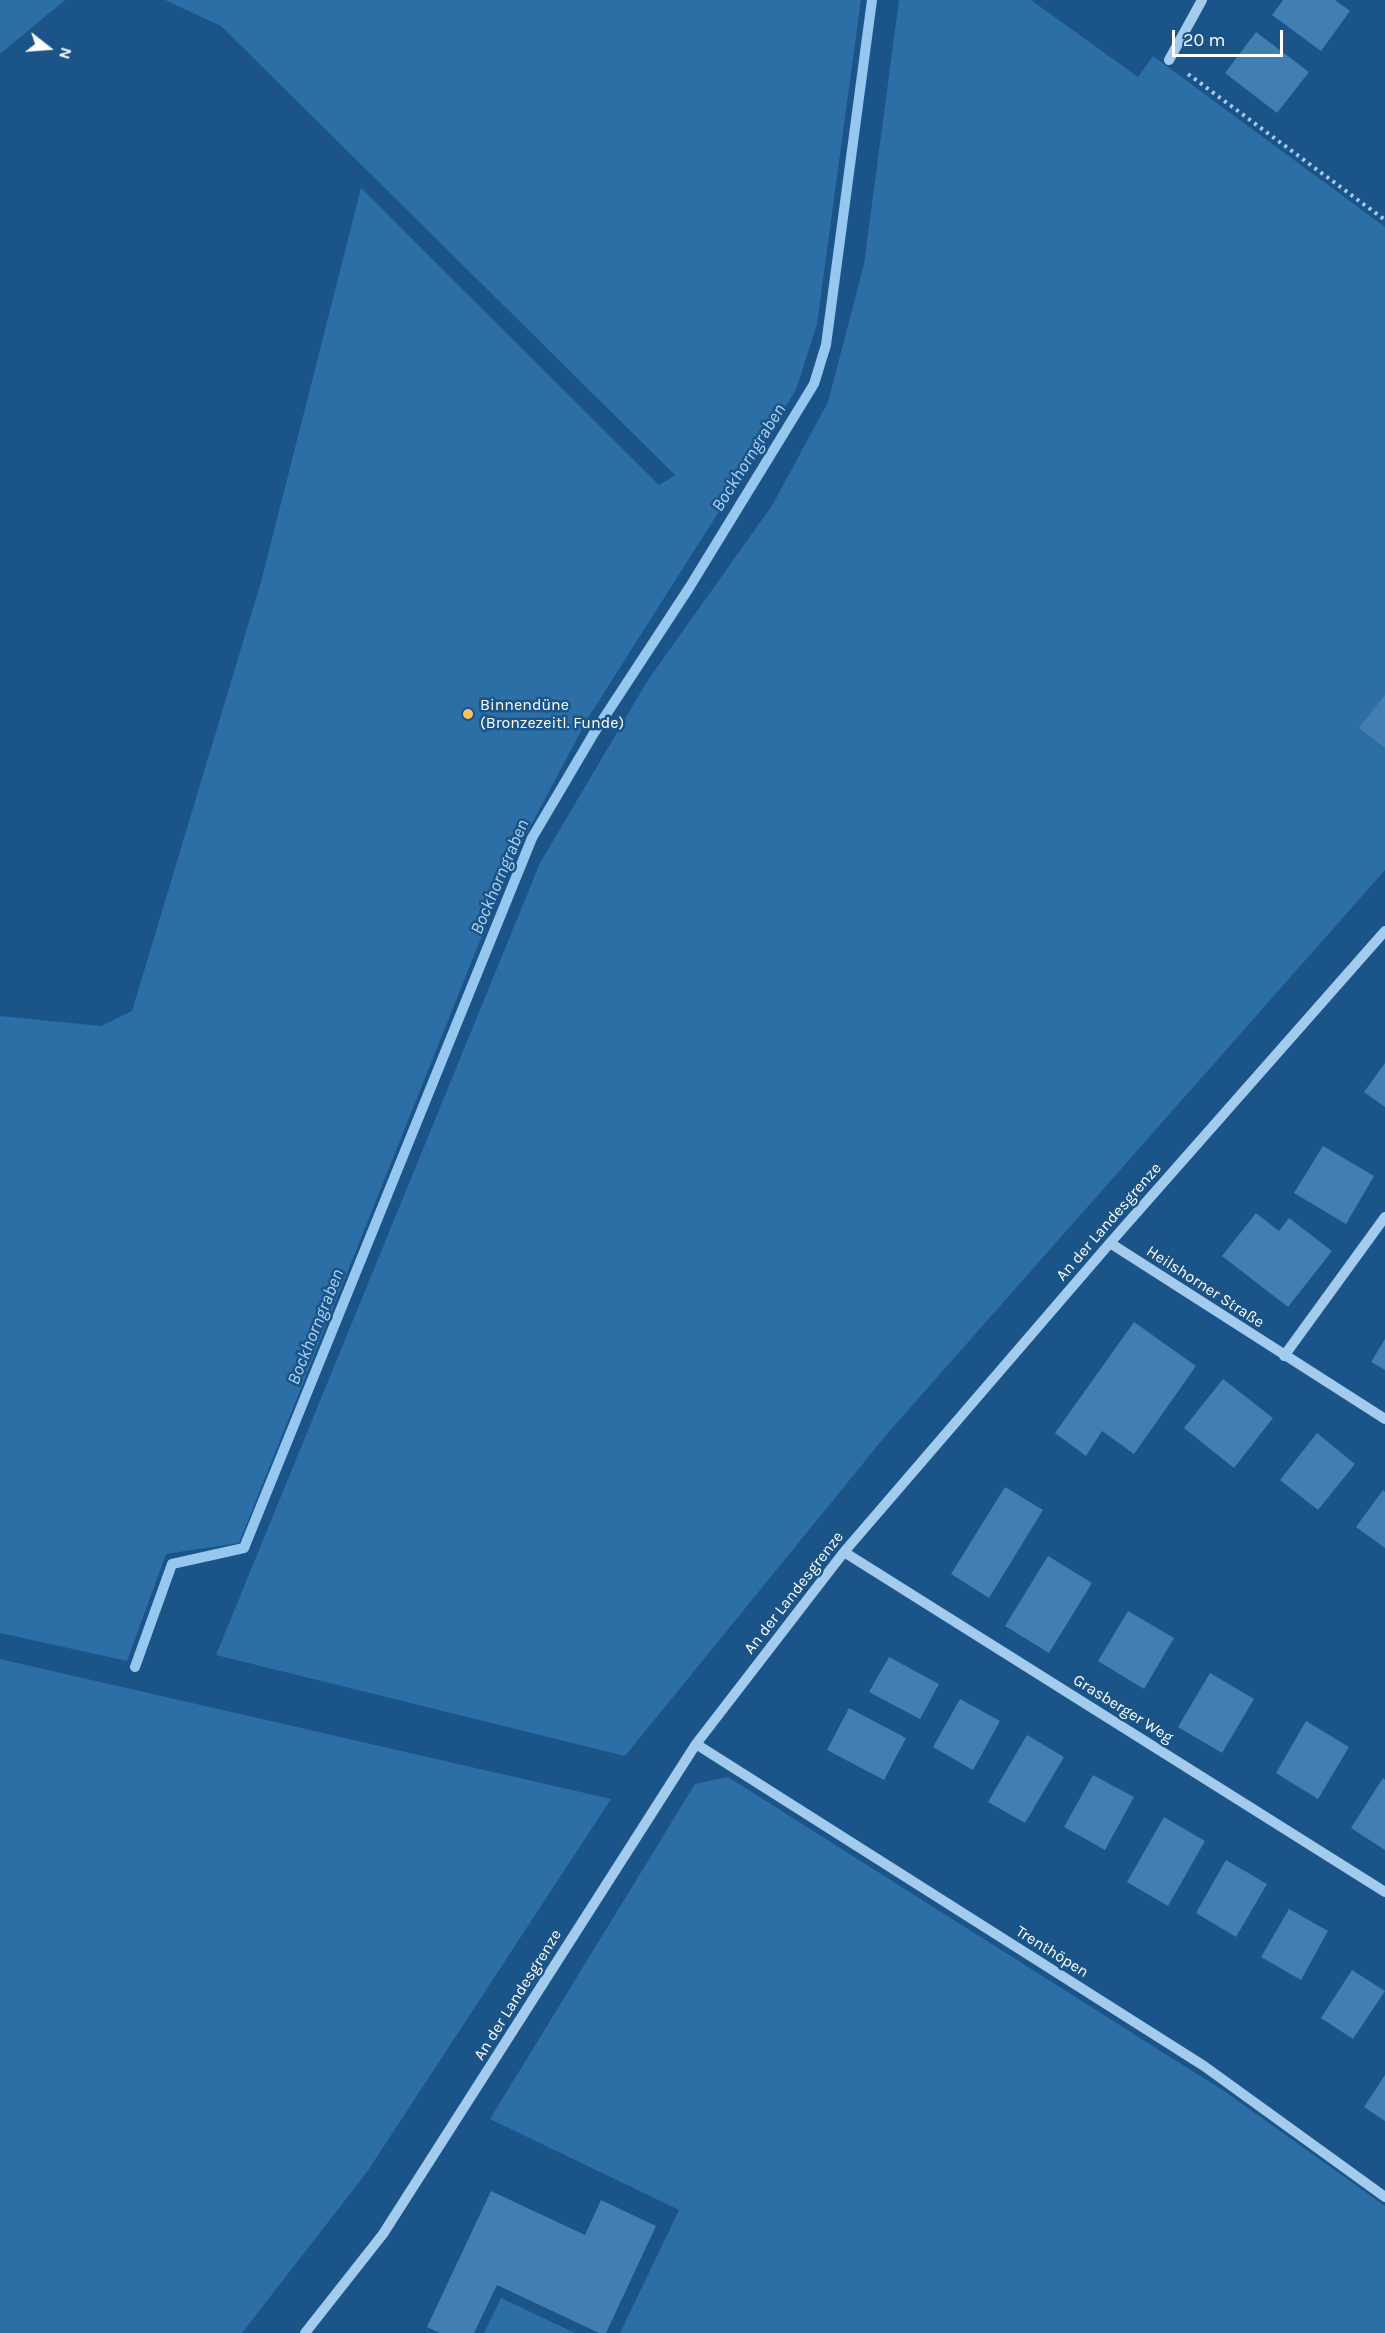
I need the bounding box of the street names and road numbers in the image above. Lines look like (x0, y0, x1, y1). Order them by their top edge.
street label: An der Landesgrenze (1052, 1159, 1166, 1285)
street label: Heilshorner Straße (1143, 1242, 1267, 1332)
street label: An der Landesgrenze (740, 1528, 848, 1658)
street label: Grasberger Weg (1069, 1671, 1177, 1747)
street label: Trenthöpen (1012, 1922, 1092, 1982)
street label: An der Landesgrenze (470, 1926, 566, 2064)

